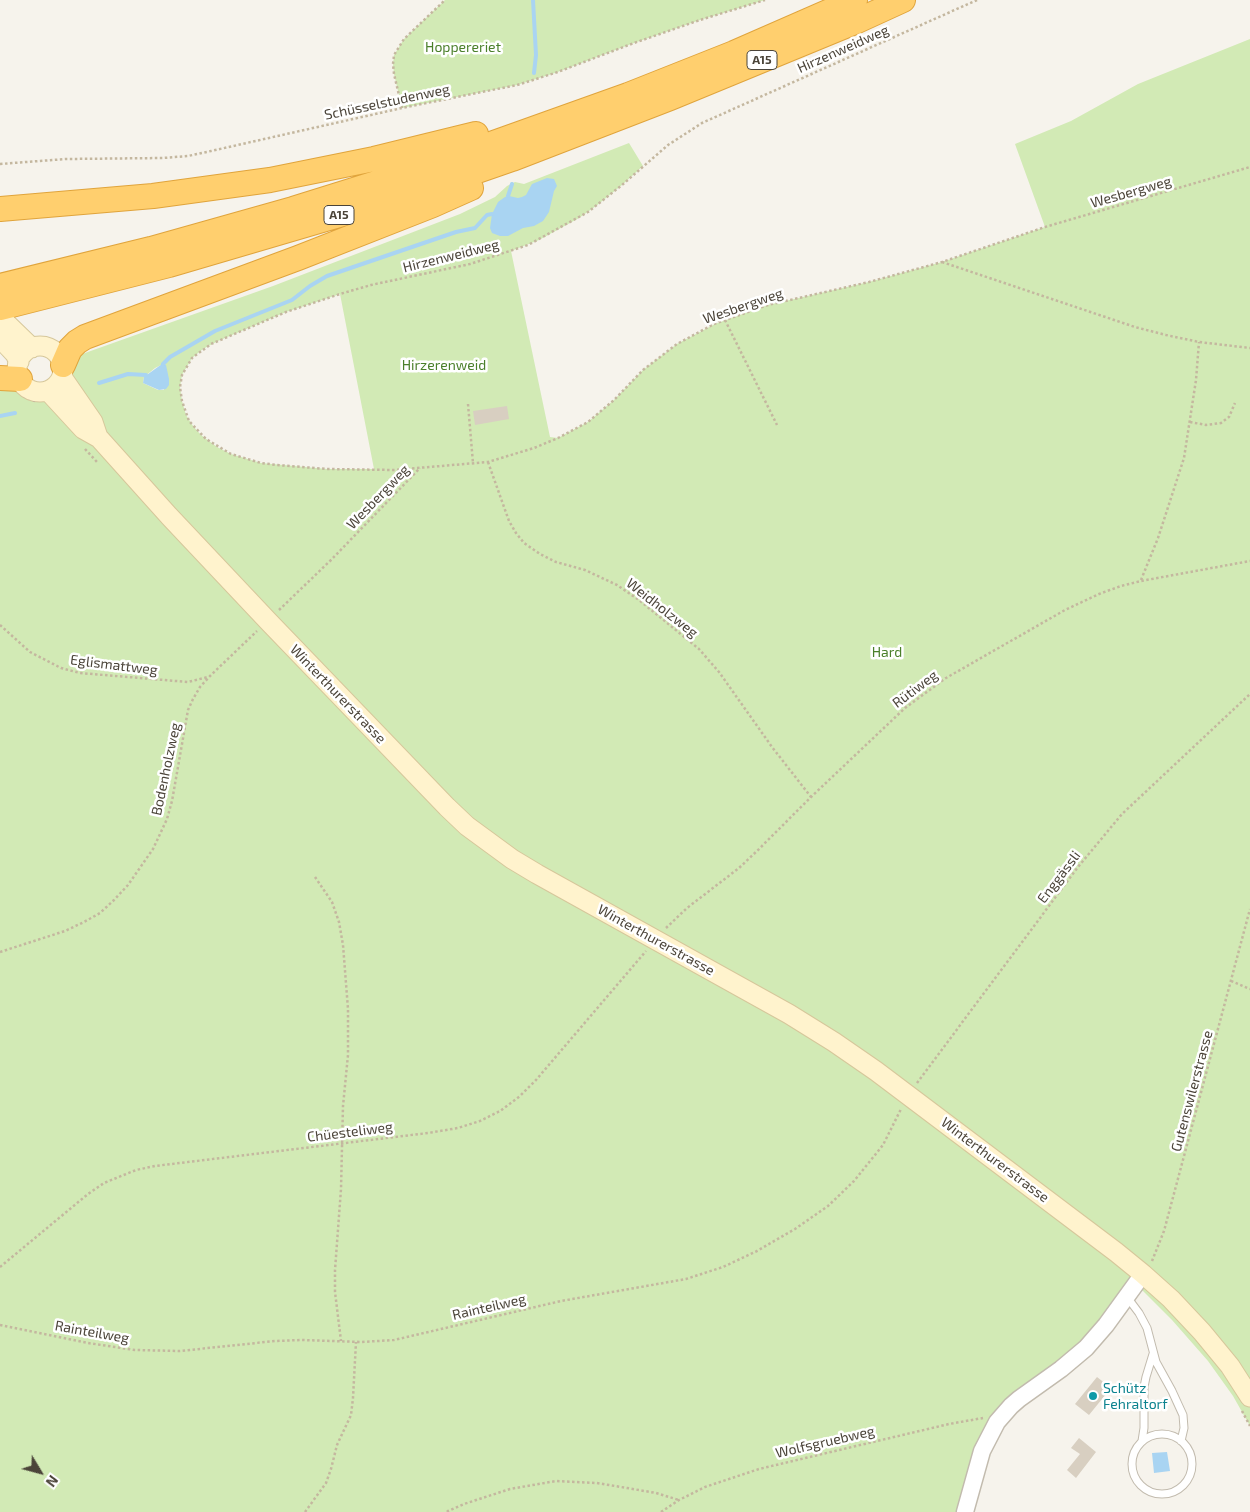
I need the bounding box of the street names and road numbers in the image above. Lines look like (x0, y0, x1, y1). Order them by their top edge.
street label: Hirzenweidweg (795, 21, 891, 77)
road number: A15 (747, 50, 777, 70)
street label: Schüsselstudenweg (323, 81, 451, 123)
street label: Wesbergweg (1089, 172, 1173, 212)
road number: A15 (324, 206, 354, 224)
street label: Hirzenweidweg (401, 236, 501, 276)
street label: Wesbergweg (701, 284, 785, 328)
street label: Wesbergweg (343, 461, 413, 533)
street label: Weidholzweg (623, 575, 701, 641)
street label: Winterthurerstrasse (287, 641, 389, 747)
street label: Eglismattweg (69, 651, 159, 679)
street label: Rütiweg (889, 667, 941, 711)
street label: Bodenholzweg (148, 721, 184, 817)
street label: Enggässli (1034, 848, 1084, 906)
street label: Winterthurerstrasse (595, 901, 717, 979)
street label: Gutenswilerstrasse (1168, 1029, 1216, 1153)
street label: Winterthurerstrasse (938, 1114, 1052, 1206)
street label: Chüesteliweg (306, 1118, 394, 1146)
street label: Rainteilweg (451, 1290, 527, 1324)
street label: Rainteilweg (54, 1317, 130, 1347)
street label: Wolfsgruebweg (774, 1422, 876, 1462)

